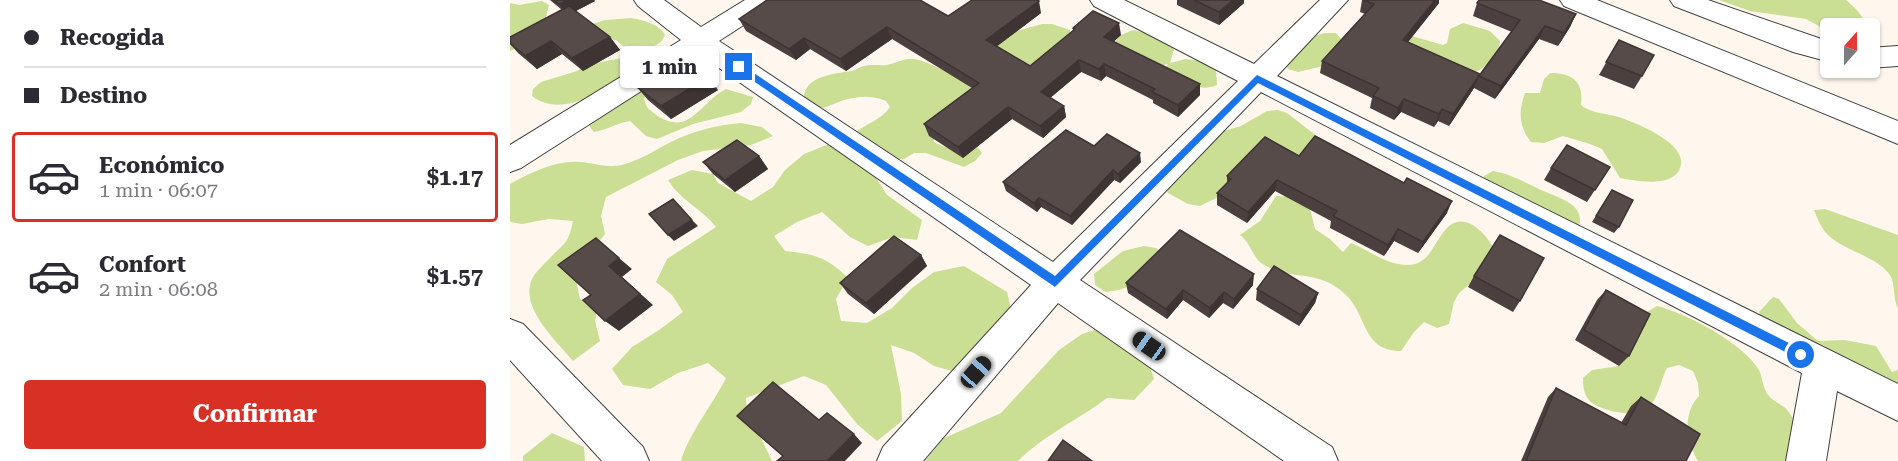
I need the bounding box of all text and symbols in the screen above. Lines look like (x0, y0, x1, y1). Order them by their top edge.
north arrow (1820, 18, 1880, 78)
map controls (1820, 18, 1880, 78)
text: Recogida (60, 25, 164, 50)
callout: 1 min (619, 46, 718, 88)
route end (725, 53, 752, 80)
text: 1 min (642, 55, 697, 79)
text: Destino (60, 83, 147, 108)
icon: car (27, 150, 81, 204)
text: Económico (99, 153, 225, 178)
text: $1.17 (427, 165, 483, 190)
text: 1 min · 06:07 (99, 178, 218, 202)
icon: car (27, 249, 81, 303)
text: Confort (99, 252, 186, 277)
text: $1.57 (427, 264, 483, 289)
text: 2 min · 06:08 (99, 277, 218, 301)
car (1129, 328, 1169, 364)
route start (1787, 341, 1814, 368)
car (957, 353, 995, 391)
button: Confirmar (24, 380, 486, 449)

